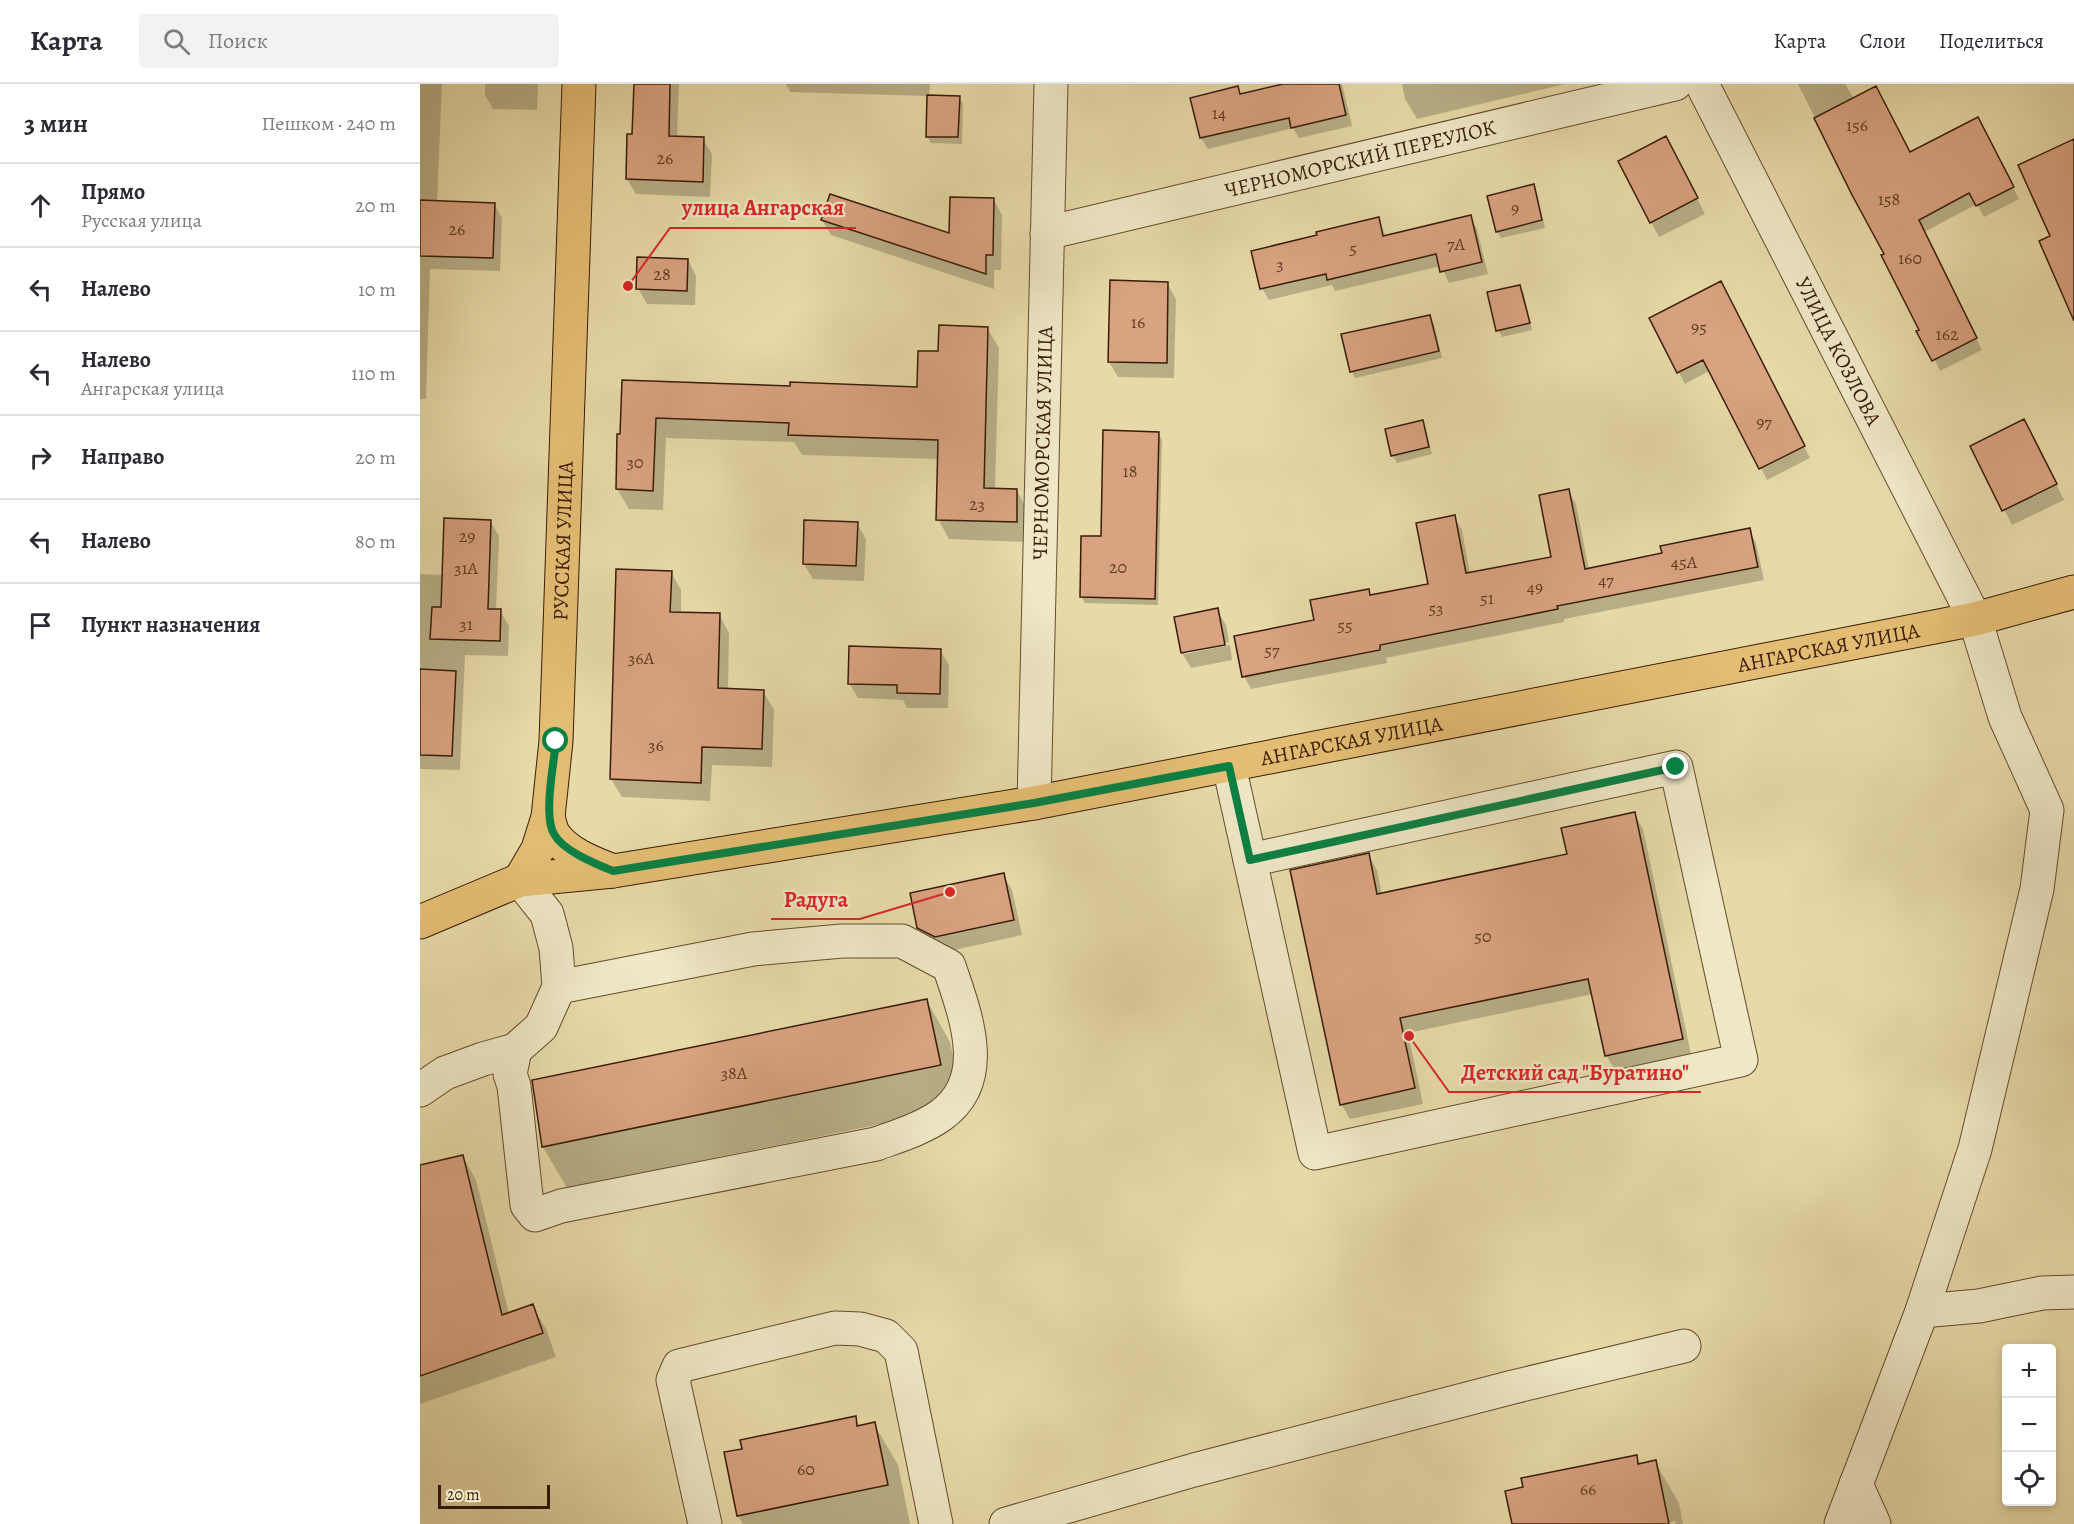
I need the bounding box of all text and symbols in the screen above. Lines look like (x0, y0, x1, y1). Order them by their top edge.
search box (139, 14, 559, 68)
text: Карта (30, 22, 103, 60)
icon: search (160, 25, 193, 58)
text: Поиск (208, 26, 268, 56)
text: Карта (1773, 27, 1826, 55)
text: Слои (1859, 27, 1906, 55)
text: Поделиться (1939, 27, 2044, 55)
house number: 14 (1212, 101, 1226, 125)
text: 3 мин (24, 106, 88, 141)
text: Пешком · 240 m (262, 110, 396, 137)
street label: ЧЕРНОМОРСКИЙ ПЕРЕУЛОК (1222, 113, 1499, 204)
house number: 156 (1846, 113, 1868, 137)
house number: 26 (657, 146, 673, 170)
text: Прямо (81, 177, 145, 207)
house number: 158 (1878, 187, 1900, 211)
callout: улица Ангарская (670, 188, 856, 228)
icon: ahead (24, 189, 57, 222)
text: 20 m (355, 192, 396, 219)
text: улица Ангарская (681, 193, 844, 223)
house number: 9 (1511, 196, 1519, 220)
text: Русская улица (81, 207, 202, 234)
house number: 26 (449, 217, 465, 241)
house number: 7А (1447, 232, 1466, 256)
house number: 5 (1349, 236, 1357, 260)
house number: 160 (1898, 246, 1922, 270)
house number: 3 (1276, 252, 1284, 276)
house number: 28 (653, 262, 671, 286)
street label: УЛИЦА КОЗЛОВА (1789, 272, 1888, 431)
icon: left (24, 273, 57, 306)
text: Налево (81, 274, 151, 304)
text: 10 m (358, 276, 396, 303)
house number: 16 (1131, 310, 1145, 334)
house number: 95 (1691, 315, 1707, 339)
house number: 162 (1935, 322, 1959, 346)
street label: ЧЕРНОМОРСКАЯ УЛИЦА (1026, 325, 1059, 561)
text: Налево (81, 345, 151, 375)
icon: left (24, 357, 57, 390)
text: 110 m (351, 360, 396, 387)
text: Ангарская улица (81, 375, 225, 402)
house number: 97 (1756, 410, 1772, 434)
icon: right (24, 441, 57, 474)
text: Направо (81, 442, 164, 472)
text: 20 m (355, 444, 396, 471)
house number: 30 (626, 450, 644, 474)
house number: 18 (1123, 459, 1137, 483)
street label: РУССКАЯ УЛИЦА (546, 460, 580, 621)
house number: 23 (969, 492, 985, 516)
house number: 29 (459, 524, 475, 548)
icon: left (24, 525, 57, 558)
text: Налево (81, 526, 151, 556)
text: 80 m (355, 528, 396, 555)
house number: 45А (1671, 550, 1698, 574)
house number: 20 (1109, 555, 1127, 579)
house number: 31А (454, 556, 479, 580)
house number: 47 (1598, 568, 1614, 592)
house number: 49 (1527, 575, 1543, 599)
house number: 51 (1480, 586, 1494, 610)
house number: 53 (1428, 596, 1444, 620)
icon: arrive (24, 609, 57, 642)
text: Пункт назначения (81, 610, 260, 640)
house number: 31 (459, 612, 473, 636)
house number: 55 (1337, 613, 1353, 637)
street label: АНГАРСКАЯ УЛИЦА (1734, 616, 1923, 679)
house number: 57 (1264, 638, 1280, 662)
house number: 36А (628, 646, 655, 670)
street label: АНГАРСКАЯ УЛИЦА (1257, 709, 1446, 773)
route start (542, 727, 568, 753)
house number: 36 (648, 733, 664, 757)
route end (1662, 753, 1688, 779)
callout: Радуга (771, 879, 860, 919)
text: Радуга (784, 885, 849, 915)
house number: 50 (1474, 924, 1492, 948)
callout: Детский сад "Буратино" (1449, 1052, 1701, 1092)
text: Детский сад "Буратино" (1461, 1058, 1689, 1088)
house number: 38А (721, 1061, 748, 1085)
map controls (2002, 1344, 2056, 1506)
button: + (2002, 1344, 2056, 1398)
button: − (2002, 1398, 2056, 1452)
button: locate (2002, 1452, 2056, 1506)
house number: 60 (797, 1457, 815, 1481)
house number: 66 (1580, 1477, 1596, 1501)
scale bar (438, 1482, 550, 1510)
text: 20 m (447, 1484, 480, 1506)

